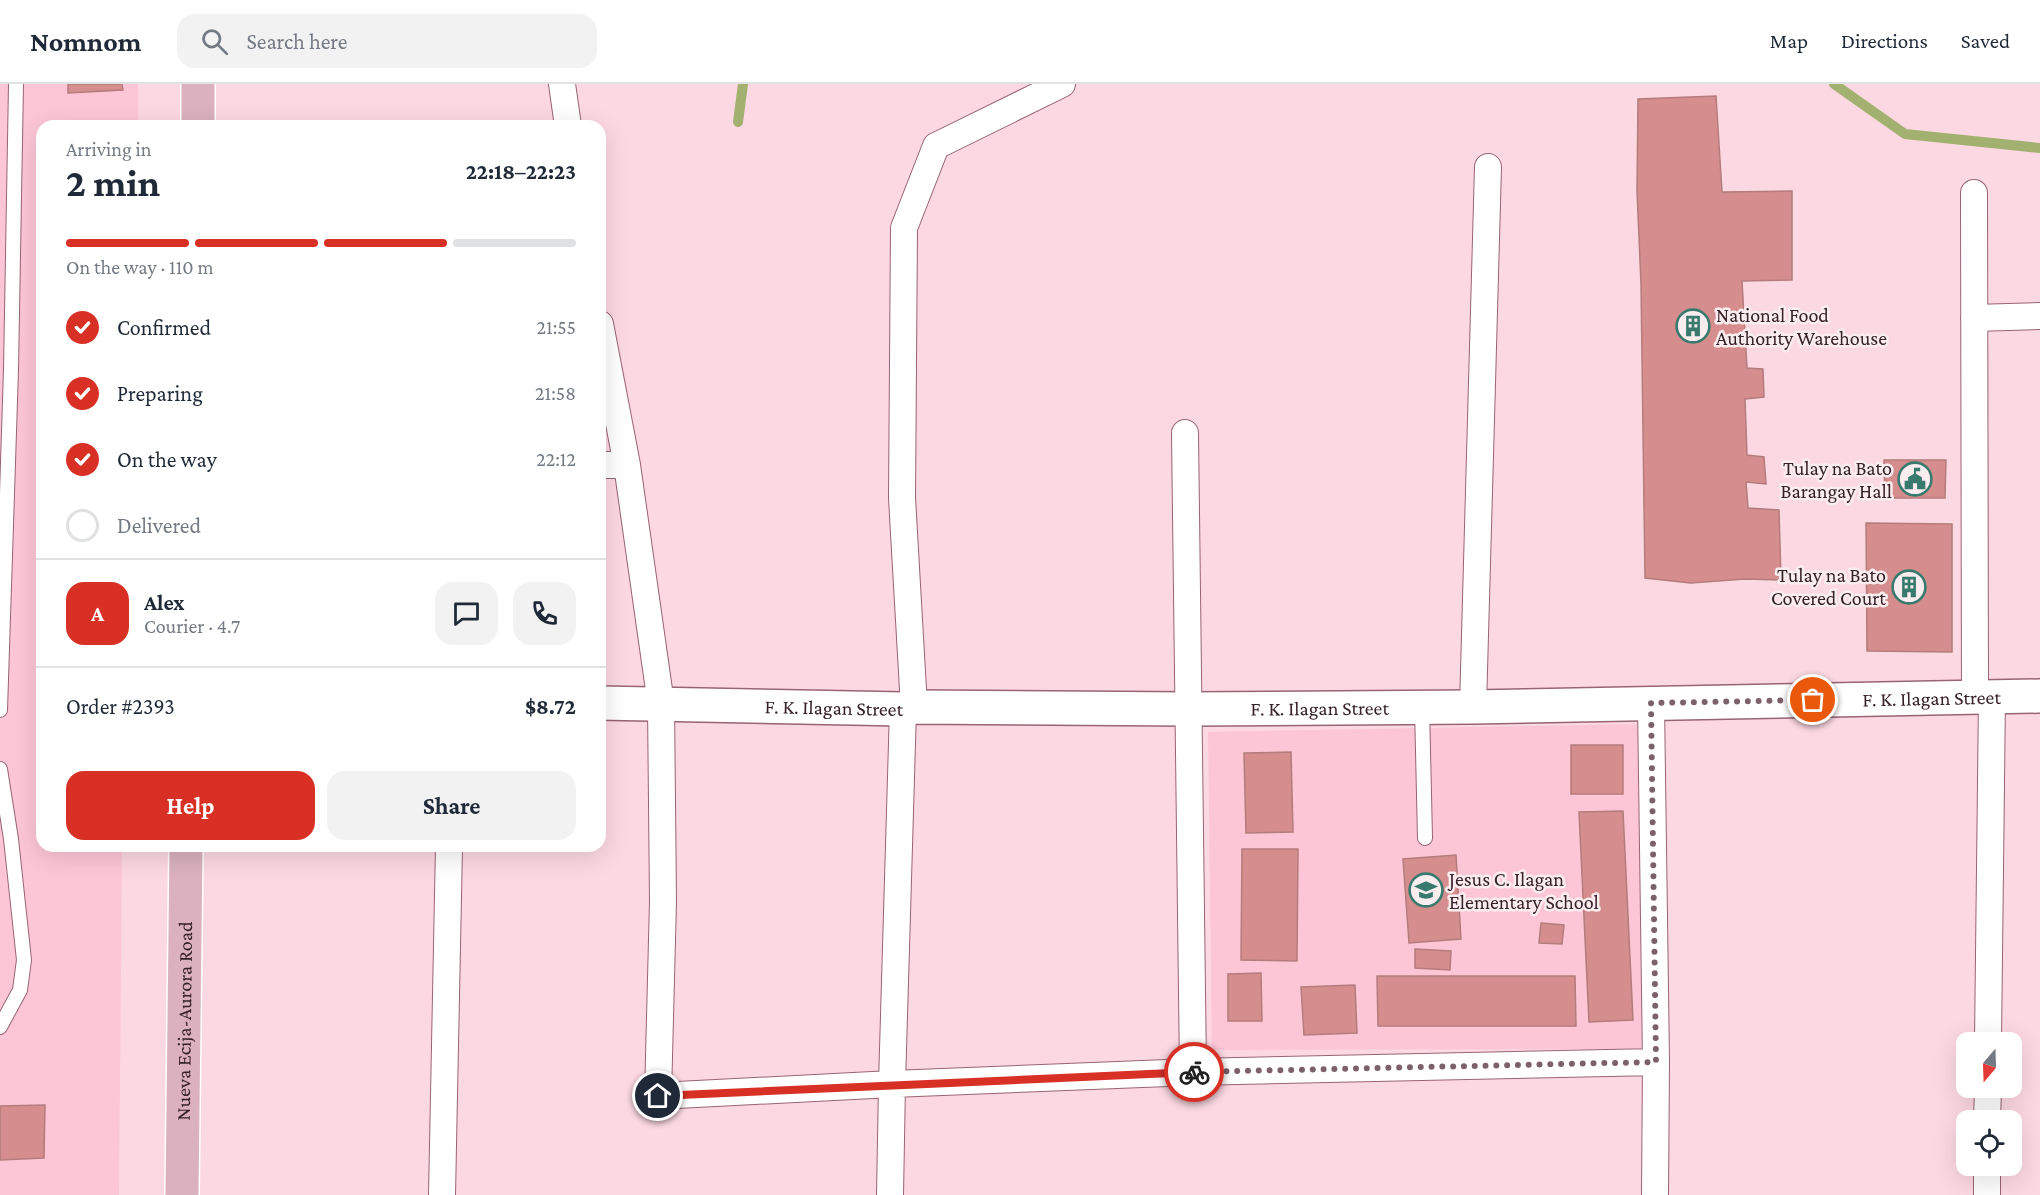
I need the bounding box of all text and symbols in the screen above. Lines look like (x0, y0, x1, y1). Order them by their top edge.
search box (177, 14, 597, 68)
icon: search (198, 25, 231, 58)
text: Nomnom (30, 26, 141, 57)
text: Search here (246, 29, 347, 54)
text: Map (1770, 29, 1808, 53)
text: Directions (1841, 29, 1928, 53)
text: Saved (1961, 29, 2010, 53)
text: Arriving in (66, 138, 151, 160)
text: 22:18–22:23 (466, 159, 576, 184)
text: 2 min (66, 161, 160, 204)
text: On the way · 110 m (66, 256, 213, 278)
place label: National Food Authority Warehouse (1716, 304, 1887, 350)
building icon: National Food Authority Warehouse (1675, 308, 1711, 344)
icon: check (66, 311, 99, 344)
text: Confirmed (117, 315, 211, 340)
text: 21:55 (537, 316, 576, 338)
icon: check (66, 377, 99, 410)
text: Preparing (117, 381, 203, 406)
text: 21:58 (535, 382, 576, 404)
icon: check (66, 443, 99, 476)
text: On the way (117, 447, 217, 472)
text: 22:12 (536, 448, 576, 470)
place label: Tulay na Bato Barangay Hall (1780, 457, 1892, 503)
public building icon: Tulay na Bato Barangay Hall (1897, 461, 1933, 497)
text: Delivered (117, 513, 201, 538)
place label: Tulay na Bato Covered Court (1771, 564, 1886, 609)
building icon: Tulay na Bato Covered Court (1891, 569, 1927, 605)
button: chat (435, 582, 498, 645)
button: phone (513, 582, 576, 645)
text: Alex (144, 590, 185, 615)
text: A (91, 601, 104, 626)
text: Courier · 4.7 (144, 615, 240, 637)
pin (1787, 674, 1838, 725)
icon: bag (1796, 683, 1829, 716)
street label: F. K. Ilagan Street (1862, 686, 2001, 710)
text: Order #2393 (66, 694, 175, 719)
text: $8.72 (525, 694, 576, 719)
street label: F. K. Ilagan Street (765, 695, 904, 720)
street label: F. K. Ilagan Street (1250, 697, 1389, 720)
button: Help (66, 771, 315, 840)
button: Share (327, 771, 576, 840)
place label: Jesus C. Ilagan Elementary School (1447, 868, 1599, 914)
school or university icon: Jesus C. Ilagan Elementary School (1408, 872, 1444, 908)
street label: Nueva Ecija-Aurora Road (172, 921, 196, 1121)
north arrow (1956, 1032, 2022, 1098)
map controls (1956, 1032, 2022, 1176)
courier (1164, 1042, 1224, 1102)
icon: bike (1178, 1056, 1211, 1089)
pin (632, 1070, 683, 1121)
icon: home (641, 1079, 674, 1112)
button: locate (1956, 1110, 2022, 1176)

